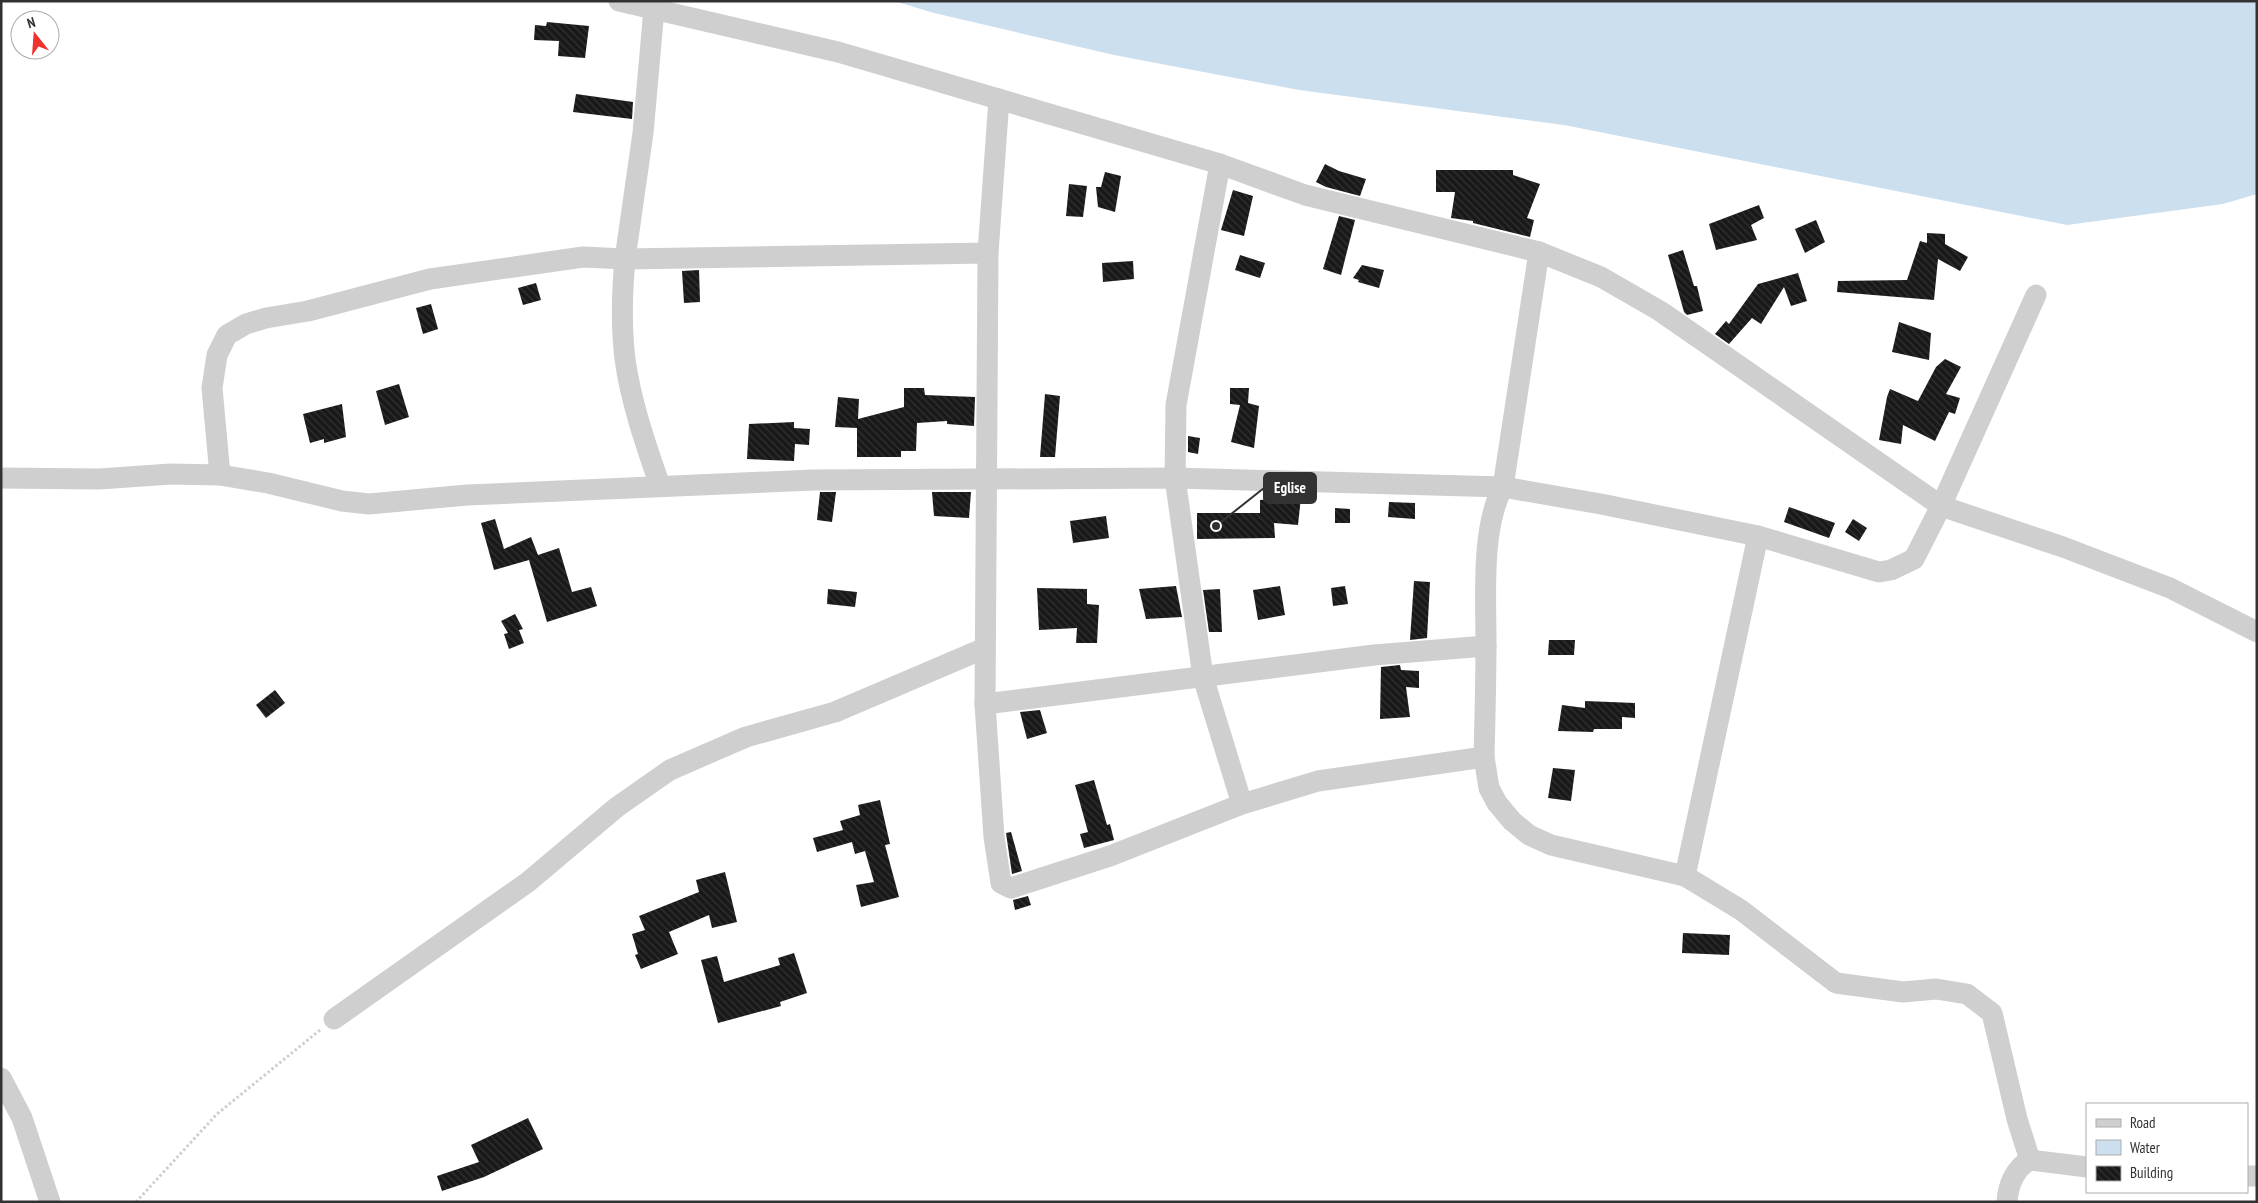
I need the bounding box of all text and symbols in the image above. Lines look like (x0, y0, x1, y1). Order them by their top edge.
north arrow (10, 10, 60, 60)
text: N (25, 13, 37, 32)
callout: Eglise (1264, 473, 1316, 503)
text: Eglise (1274, 478, 1306, 497)
legend (2086, 1103, 2248, 1193)
text: Road (2130, 1113, 2156, 1132)
text: Water (2130, 1138, 2161, 1157)
text: Building (2130, 1163, 2173, 1182)

